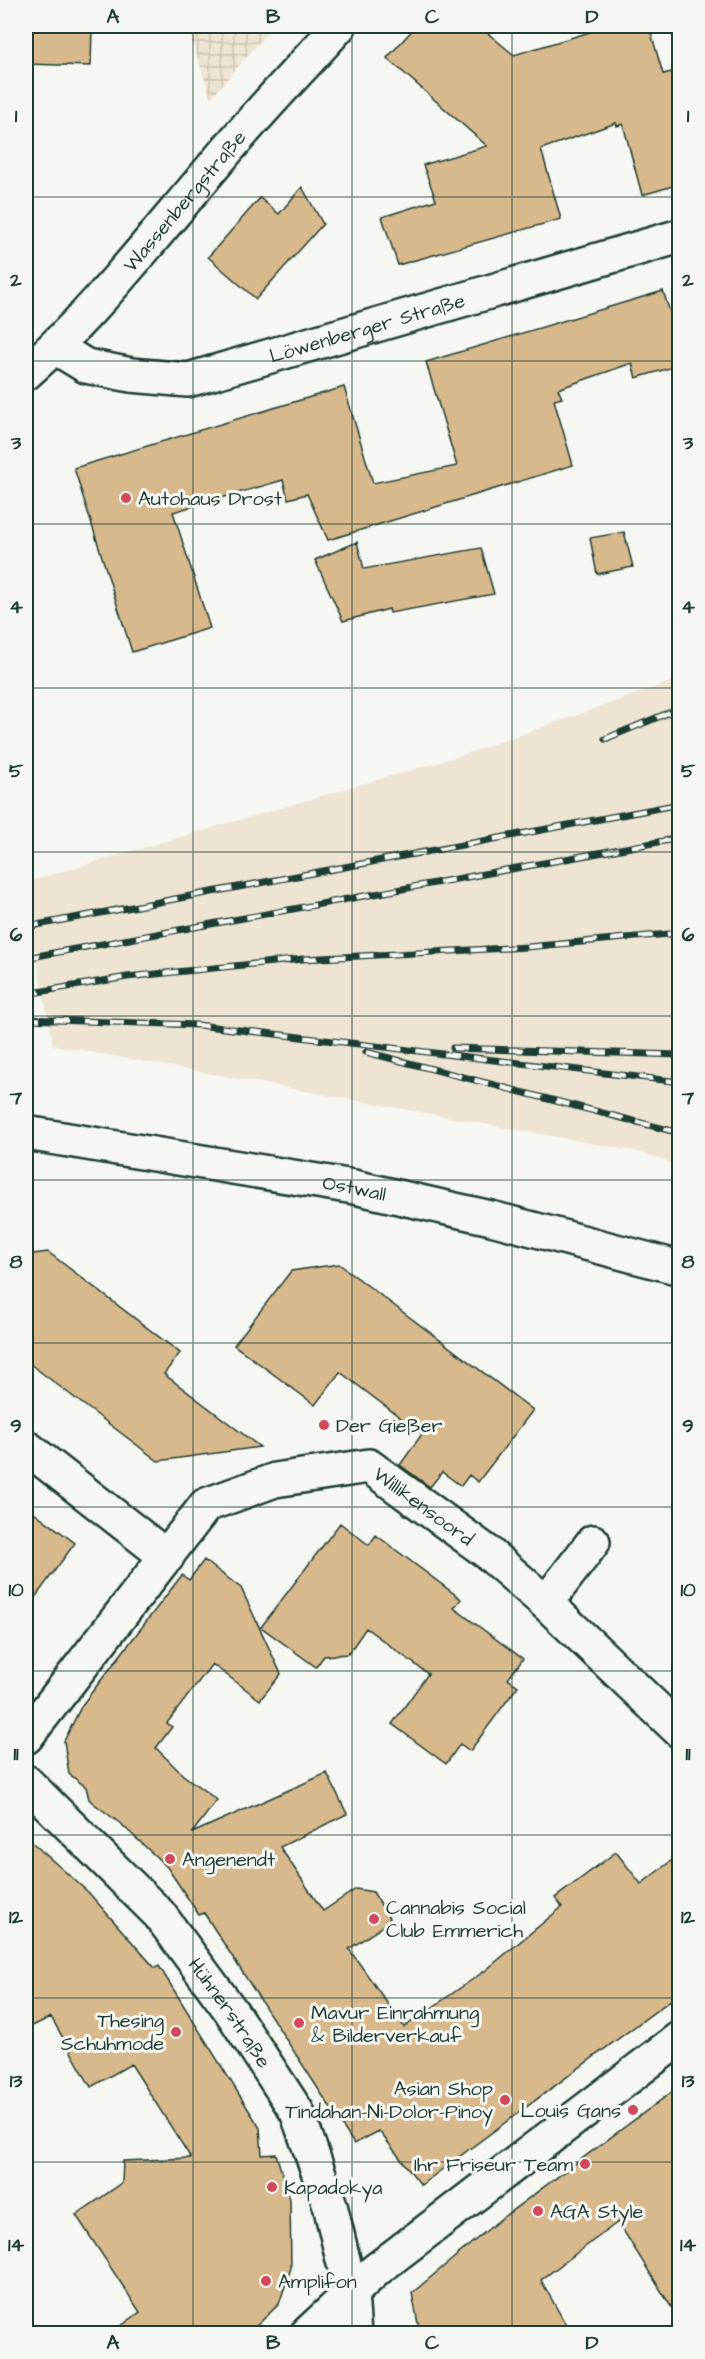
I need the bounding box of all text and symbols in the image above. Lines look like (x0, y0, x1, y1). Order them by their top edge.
text: A (107, 3, 120, 31)
text: B (266, 3, 281, 31)
text: C (425, 3, 440, 31)
text: D (586, 3, 599, 31)
text: 1 (15, 102, 18, 130)
text: 1 (687, 102, 690, 130)
street label: Wassenbergstraße (117, 124, 253, 279)
text: 2 (9, 266, 22, 294)
text: 2 (681, 266, 694, 294)
street label: Löwenberger Straße (266, 287, 469, 370)
text: 3 (10, 429, 22, 457)
text: 3 (682, 429, 694, 457)
place label: Autohaus Drost (138, 485, 282, 513)
marker: Autohaus Drost (119, 491, 133, 505)
text: 4 (9, 593, 23, 621)
text: 4 (681, 593, 695, 621)
text: 5 (9, 757, 24, 785)
text: 5 (681, 757, 696, 785)
text: 6 (10, 921, 23, 949)
text: 6 (682, 921, 695, 949)
text: 7 (9, 1084, 23, 1112)
text: 7 (681, 1084, 695, 1112)
street label: Ostwall (320, 1169, 389, 1209)
text: 8 (10, 1248, 23, 1276)
text: 8 (682, 1248, 695, 1276)
text: 9 (10, 1412, 22, 1440)
place label: Der Gießer (336, 1412, 443, 1440)
text: 9 (682, 1412, 694, 1440)
marker: Der Gießer (317, 1418, 331, 1432)
street label: Willikensoord (367, 1461, 479, 1553)
text: 10 (8, 1576, 24, 1604)
text: 10 (680, 1576, 696, 1604)
text: 11 (13, 1740, 19, 1768)
text: 11 (685, 1740, 691, 1768)
place label: Angenendt (182, 1846, 275, 1875)
marker: Angenendt (163, 1852, 177, 1866)
place label: Cannabis Social Club Emmerich (386, 1894, 526, 1945)
text: 12 (9, 1903, 24, 1931)
text: 12 (681, 1903, 696, 1931)
marker: Cannabis Social Club Emmerich (367, 1912, 381, 1926)
street label: Hühnerstraße (181, 1952, 278, 2074)
place label: Mavur Einrahmung & Bilderverkauf (311, 1999, 479, 2050)
place label: Thesing Schuhmode (61, 2007, 164, 2058)
marker: Mavur Einrahmung & Bilderverkauf (292, 2016, 306, 2030)
marker: Thesing Schuhmode (169, 2025, 183, 2039)
text: 13 (10, 2067, 23, 2095)
text: 13 (682, 2067, 695, 2095)
place label: Asian Shop Tindahan-Ni-Dolor-Pinoy (285, 2075, 493, 2127)
marker: Asian Shop Tindahan-Ni-Dolor-Pinoy (498, 2093, 512, 2107)
place label: Louis Gans (521, 2097, 621, 2125)
marker: Louis Gans (626, 2103, 640, 2117)
place label: Ihr Friseur Team (414, 2151, 573, 2179)
marker: Ihr Friseur Team (578, 2157, 592, 2171)
place label: Kapadokya (284, 2174, 383, 2203)
marker: Kapadokya (265, 2180, 279, 2194)
place label: AGA Style (550, 2198, 644, 2227)
marker: AGA Style (531, 2204, 545, 2218)
text: 14 (8, 2231, 24, 2259)
text: 14 (680, 2231, 696, 2259)
place label: Amplifon (278, 2268, 357, 2296)
marker: Amplifon (259, 2274, 273, 2288)
text: A (107, 2329, 120, 2357)
text: B (266, 2329, 281, 2357)
text: C (425, 2329, 440, 2357)
text: D (586, 2329, 599, 2357)

